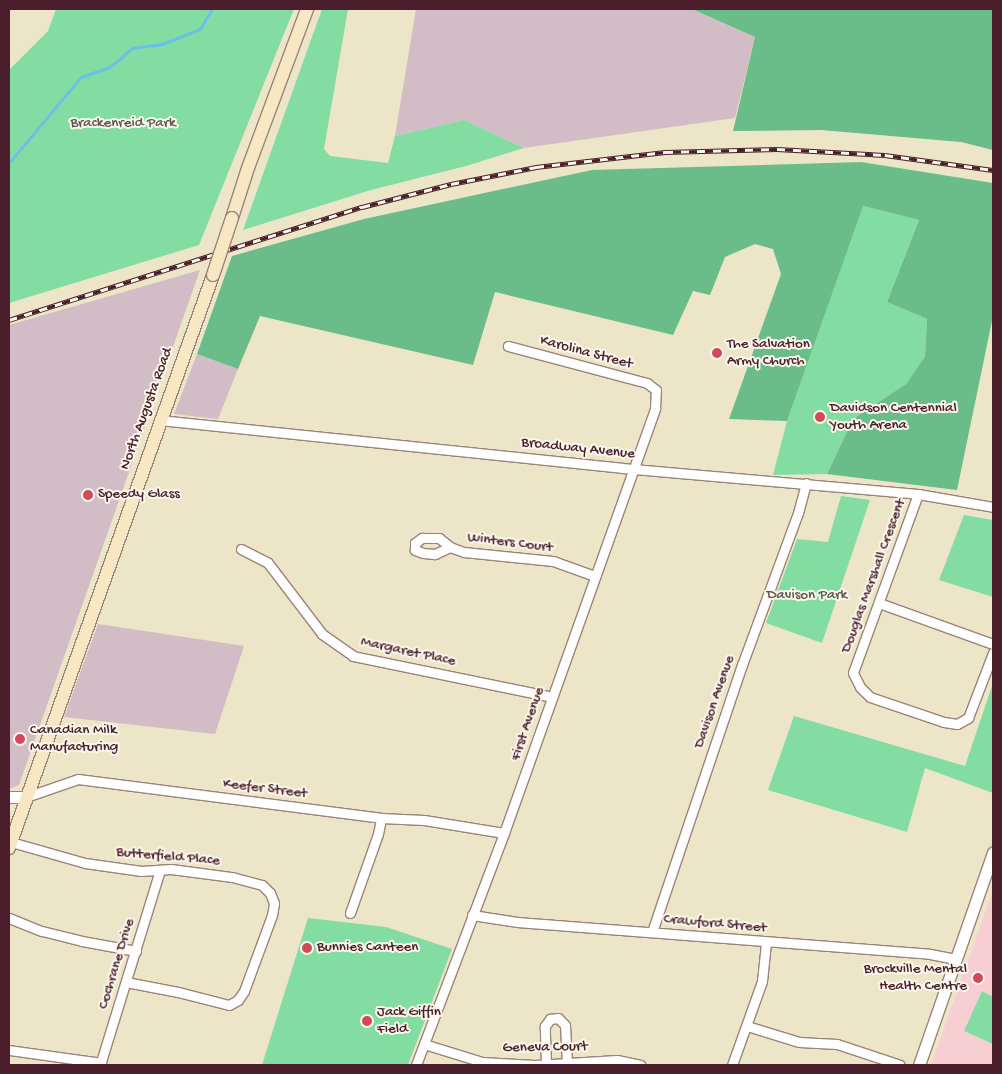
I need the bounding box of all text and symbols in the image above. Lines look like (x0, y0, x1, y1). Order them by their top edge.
park label: Brackenreid Park (70, 115, 176, 133)
street label: Karolina Street (538, 332, 634, 374)
place label: The Salvation Army Church (727, 335, 810, 370)
street label: North Augusta Road (117, 346, 177, 472)
marker: The Salvation Army Church (711, 347, 723, 359)
place label: Davidson Centennial Youth Arena (830, 399, 957, 434)
marker: Davidson Centennial Youth Arena (814, 411, 826, 423)
street label: Broadway Avenue (520, 434, 636, 464)
place label: Speedy Glass (98, 486, 180, 504)
marker: Speedy Glass (82, 489, 94, 501)
street label: Douglas Marshall Crescent (838, 496, 910, 656)
street label: Winters Court (466, 529, 554, 557)
park label: Davison Park (767, 587, 847, 605)
street label: Margaret Place (359, 633, 457, 671)
street label: Davison Avenue (691, 653, 739, 751)
street label: First Avenue (507, 685, 549, 763)
place label: Canadian Milk Manufacturing (30, 721, 118, 756)
marker: Canadian Milk Manufacturing (14, 733, 26, 745)
street label: Keefer Street (222, 775, 308, 803)
street label: Butterfield Place (115, 844, 221, 870)
street label: Crawford Street (663, 911, 767, 937)
street label: Cochrane Drive (95, 917, 139, 1011)
place label: Bunnies Canteen (317, 939, 418, 957)
marker: Bunnies Canteen (301, 942, 313, 954)
place label: Brockville Mental Health Centre (864, 960, 967, 995)
marker: Brockville Mental Health Centre (971, 971, 985, 985)
place label: Jack Giffin Field (377, 1003, 441, 1038)
marker: Jack Giffin Field (361, 1015, 373, 1027)
street label: Geneva Court (502, 1038, 588, 1058)

